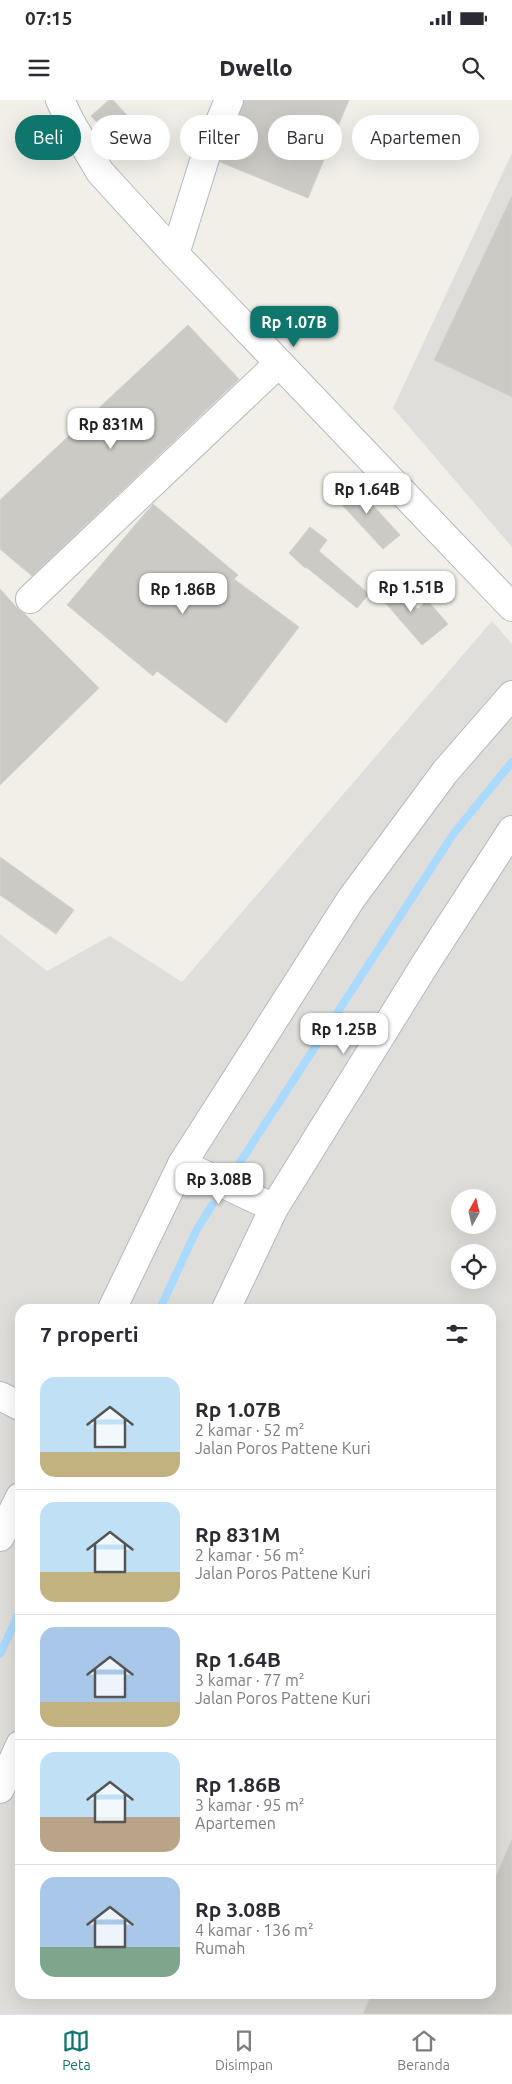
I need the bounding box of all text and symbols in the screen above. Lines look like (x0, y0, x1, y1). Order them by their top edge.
text: 07:15 (25, 7, 73, 29)
icon: menu (25, 54, 53, 82)
icon: search (459, 54, 487, 82)
text: Dwello (219, 55, 293, 80)
chip: Beli (15, 115, 81, 160)
chip: Sewa (91, 115, 170, 160)
chip: Filter (180, 115, 258, 160)
chip: Baru (268, 115, 342, 160)
chip: Apartemen (352, 115, 479, 160)
pin: Rp 1.07B (242, 306, 346, 348)
text: Rp 1.07B (261, 313, 327, 331)
pin: Rp 831M (65, 408, 157, 450)
text: Rp 831M (78, 415, 144, 433)
pin: Rp 1.64B (315, 472, 419, 515)
text: Rp 1.64B (334, 480, 400, 498)
pin: Rp 1.51B (359, 570, 463, 613)
pin: Rp 1.86B (131, 572, 235, 615)
text: Rp 1.51B (378, 578, 444, 596)
text: Rp 1.86B (150, 580, 216, 598)
pin: Rp 1.25B (292, 1012, 396, 1055)
text: Rp 1.25B (311, 1020, 377, 1038)
pin: Rp 3.08B (167, 1162, 271, 1205)
text: Rp 3.08B (186, 1170, 252, 1188)
north arrow (451, 1189, 496, 1234)
map controls (451, 1189, 496, 1289)
button: locate (451, 1244, 496, 1289)
icon: filters (443, 1320, 471, 1348)
text: 7 properti (40, 1322, 139, 1346)
icon: home (80, 1397, 140, 1457)
text: Rp 1.07B (195, 1397, 281, 1421)
text: 2 kamar · 52 m² (195, 1421, 305, 1439)
text: Jalan Poros Pattene Kuri (195, 1439, 371, 1457)
icon: home (80, 1522, 140, 1582)
text: Rp 831M (195, 1522, 281, 1546)
text: 2 kamar · 56 m² (195, 1546, 305, 1564)
text: Jalan Poros Pattene Kuri (195, 1564, 371, 1582)
icon: home (80, 1647, 140, 1707)
text: Rp 1.64B (195, 1647, 281, 1671)
text: 3 kamar · 77 m² (195, 1671, 305, 1689)
text: Jalan Poros Pattene Kuri (195, 1689, 371, 1707)
icon: home (80, 1772, 140, 1832)
text: Rp 1.86B (195, 1772, 281, 1796)
text: 3 kamar · 95 m² (195, 1796, 305, 1814)
text: Apartemen (195, 1814, 276, 1832)
icon: home (80, 1897, 140, 1957)
text: Rp 3.08B (195, 1897, 281, 1921)
text: 4 kamar · 136 m² (195, 1921, 314, 1939)
text: Rumah (195, 1939, 245, 1957)
tab: Peta (62, 2027, 91, 2073)
tab: Disimpan (215, 2027, 273, 2073)
tab: Beranda (397, 2027, 450, 2073)

